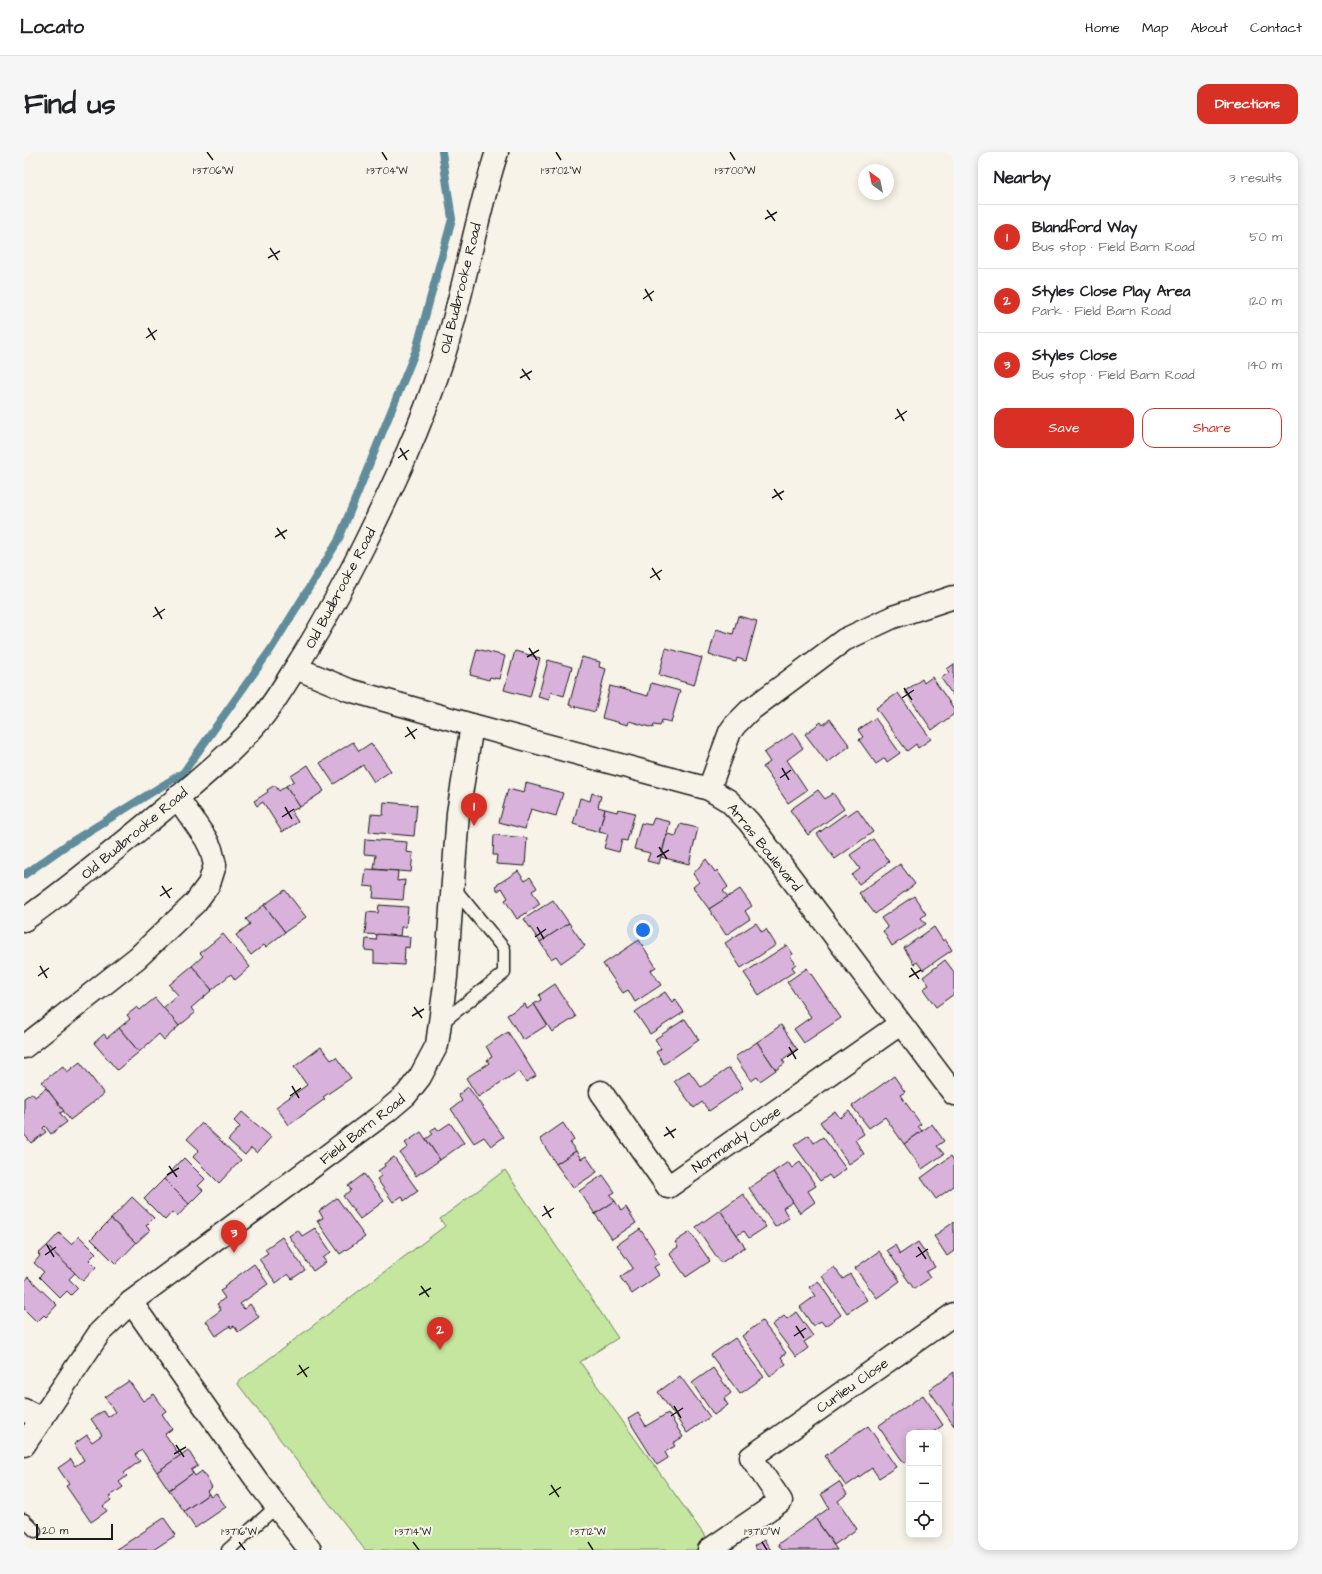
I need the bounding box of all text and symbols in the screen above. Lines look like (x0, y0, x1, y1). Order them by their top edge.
text: Locato (20, 14, 84, 41)
text: Home (1085, 18, 1120, 38)
text: Map (1142, 18, 1168, 38)
text: About (1190, 18, 1228, 38)
text: Contact (1250, 18, 1302, 38)
button: Directions (1197, 84, 1298, 124)
text: Find us (24, 85, 115, 124)
text: 1°37'06"W (193, 164, 234, 178)
text: 1°37'04"W (366, 164, 408, 178)
text: 1°37'02"W (541, 164, 582, 178)
text: 1°37'00"W (715, 164, 756, 178)
north arrow (858, 164, 894, 200)
text: Nearby (994, 166, 1051, 190)
text: 3 results (1229, 169, 1282, 187)
text: Blandford Way (1032, 217, 1137, 238)
street label: Old Budbrooke Road (435, 221, 487, 356)
text: 1 (1006, 228, 1008, 246)
text: 50 m (1249, 228, 1282, 246)
text: Bus stop · Field Barn Road (1032, 238, 1195, 256)
text: Styles Close Play Area (1032, 281, 1190, 302)
text: 2 (1003, 292, 1011, 310)
text: 120 m (1249, 292, 1282, 310)
text: Park · Field Barn Road (1032, 302, 1171, 320)
text: Styles Close (1032, 345, 1117, 366)
text: 3 (1004, 356, 1010, 374)
text: 140 m (1248, 356, 1282, 374)
text: Bus stop · Field Barn Road (1032, 366, 1195, 384)
button: Save (994, 408, 1134, 448)
button: Share (1142, 408, 1282, 448)
street label: Old Budbrooke Road (301, 525, 381, 652)
street label: Old Budbrooke Road (77, 783, 192, 884)
pin: 1 (461, 793, 487, 826)
street label: Arras Boulevard (722, 799, 806, 896)
your location (633, 920, 653, 940)
street label: Field Barn Road (316, 1090, 410, 1170)
street label: Normandy Close (688, 1101, 785, 1178)
pin: 3 (221, 1220, 247, 1253)
pin: 2 (427, 1317, 453, 1350)
street label: Curlieu Close (812, 1353, 893, 1418)
map controls (906, 1430, 942, 1538)
button: + (906, 1430, 942, 1466)
button: − (906, 1466, 942, 1502)
button: locate (906, 1502, 942, 1538)
scale bar (36, 1522, 113, 1541)
text: 20 m (42, 1523, 68, 1538)
text: 1°37'16"W (221, 1525, 257, 1539)
text: 1°37'14"W (395, 1525, 432, 1539)
text: 1°37'12"W (570, 1525, 606, 1539)
text: 1°37'10"W (744, 1525, 780, 1539)

